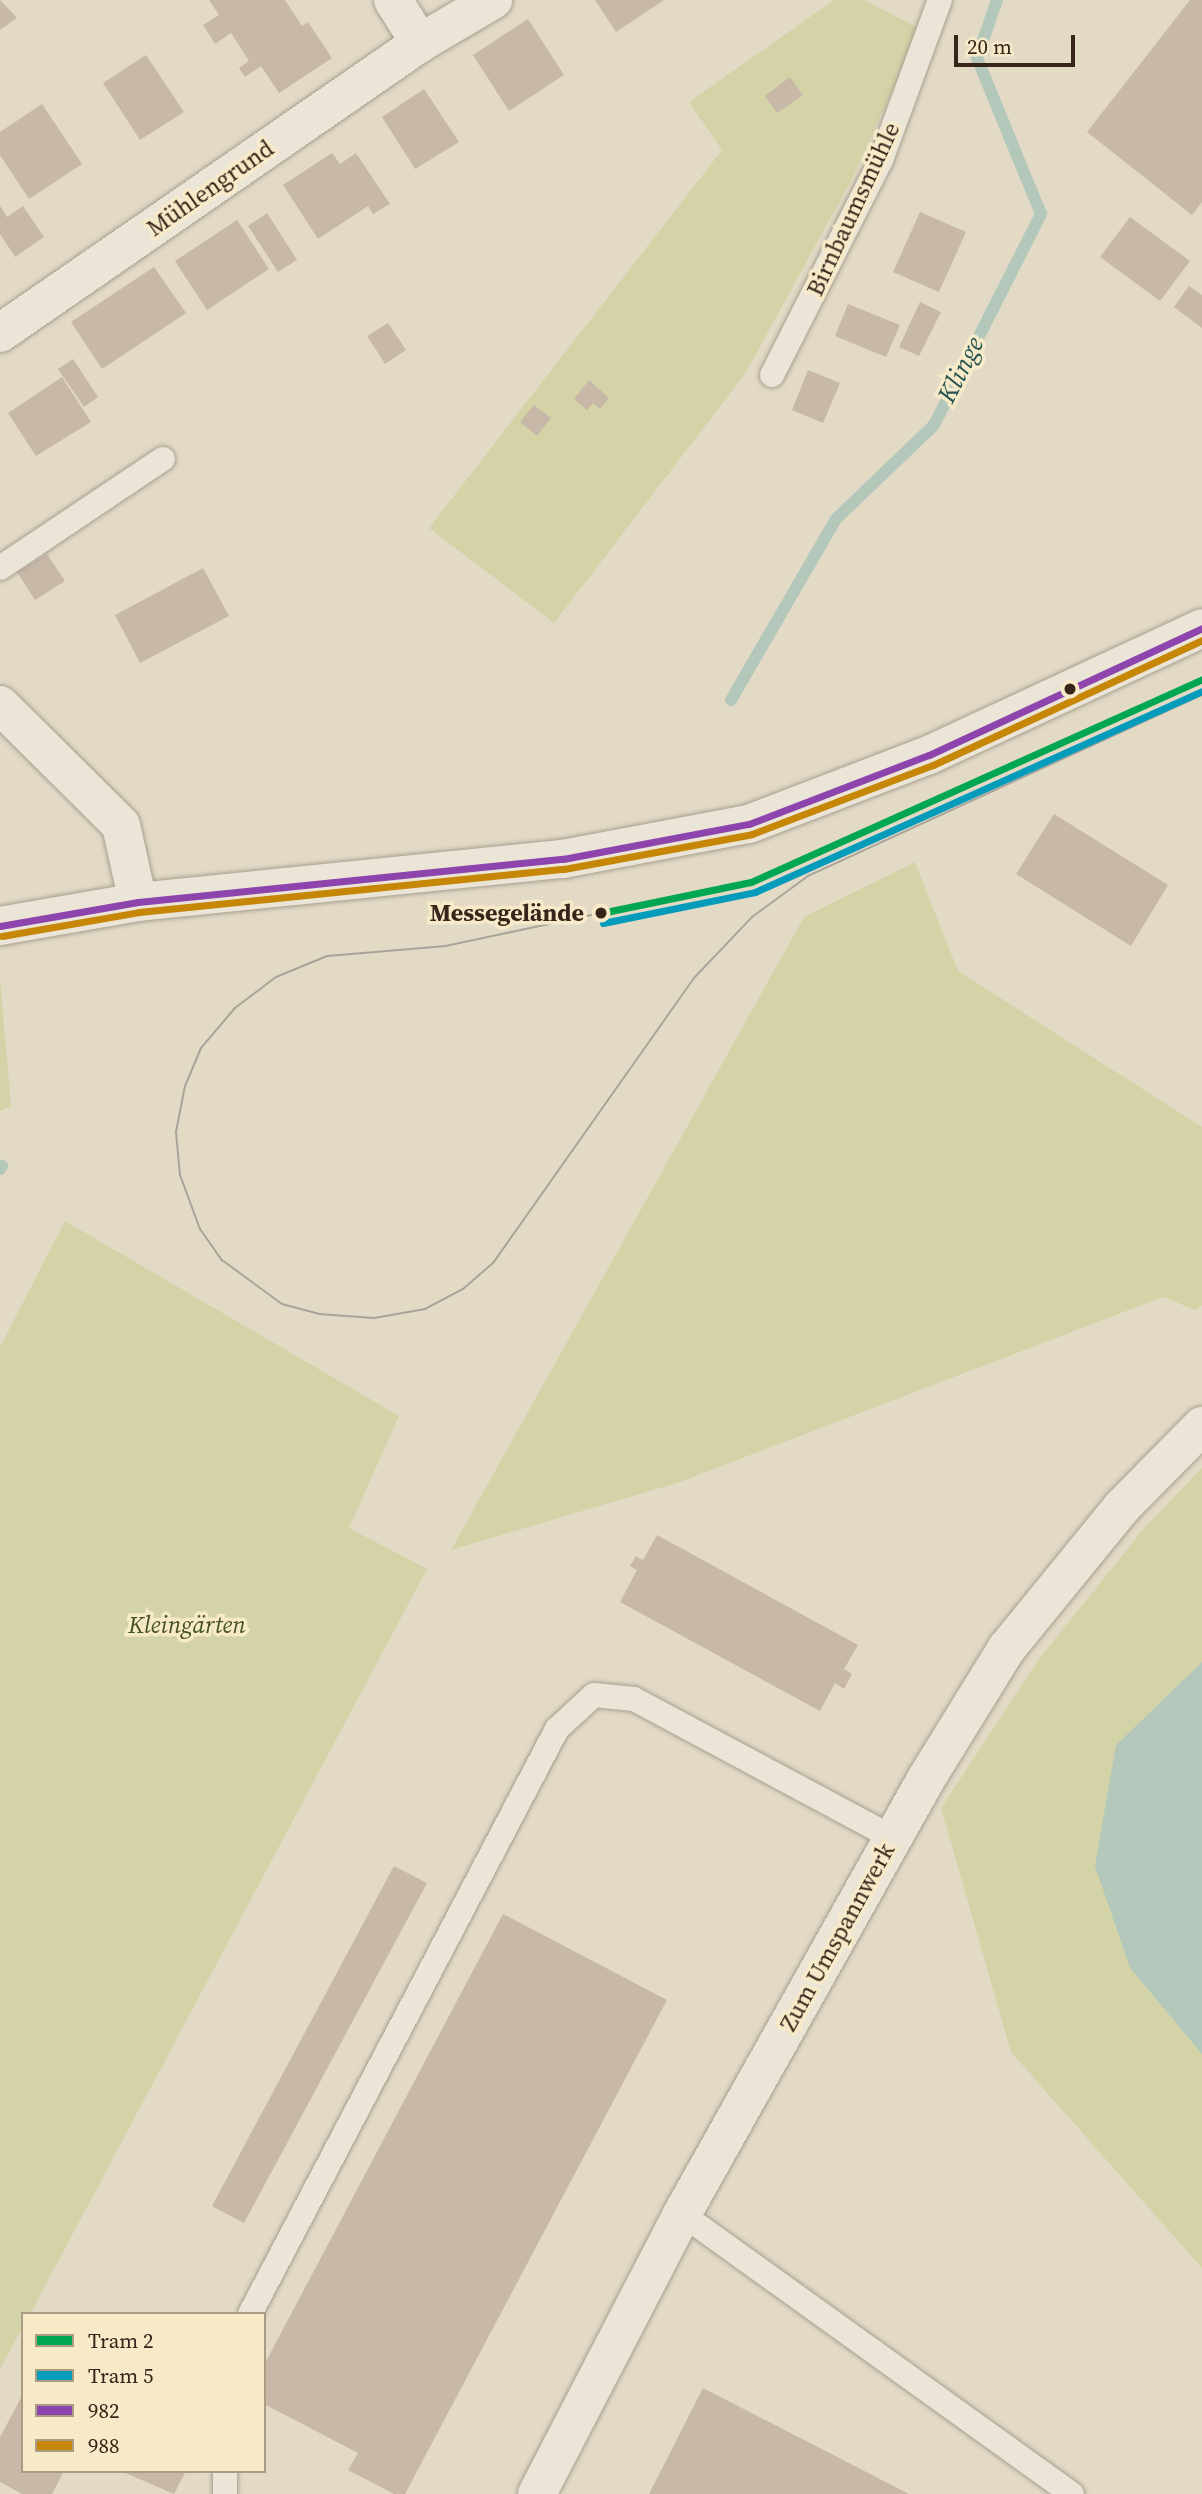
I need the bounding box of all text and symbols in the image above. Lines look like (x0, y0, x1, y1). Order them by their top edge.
scale bar (957, 21, 1078, 65)
text: 20 m (967, 32, 1012, 61)
street label: Birnbaumsmühle (800, 118, 906, 300)
street label: Mühlengrund (141, 134, 279, 242)
water label: Klinge (931, 332, 991, 408)
unlabelled marker (1063, 682, 1077, 696)
place label: Messegelände (430, 899, 584, 927)
marker: Messegelände (590, 902, 612, 924)
park label: Kleingärten (128, 1611, 246, 1639)
street label: Zum Umspannwerk (773, 1838, 901, 2036)
legend (21, 2312, 266, 2473)
text: Tram 2 (88, 2326, 154, 2355)
text: Tram 5 (88, 2361, 154, 2390)
text: 982 (88, 2396, 120, 2425)
text: 988 (88, 2431, 120, 2460)

